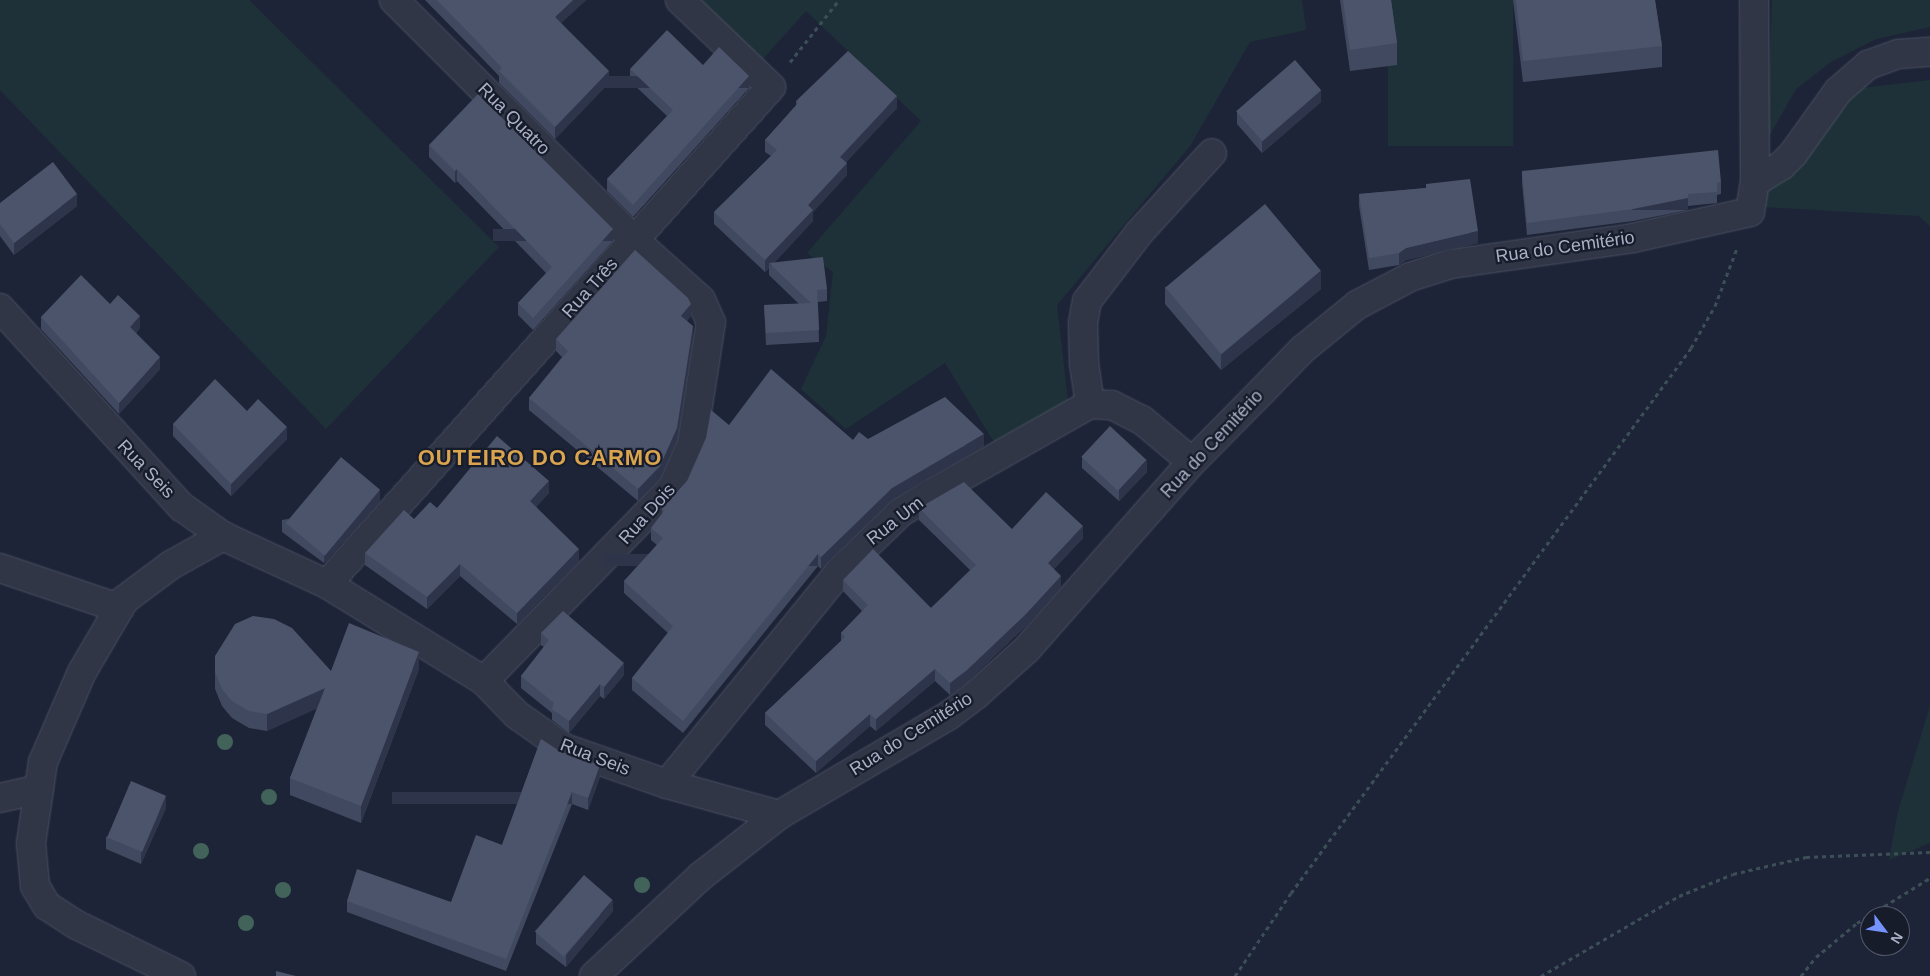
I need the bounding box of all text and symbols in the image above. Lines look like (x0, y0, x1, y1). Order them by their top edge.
street label: Rua Quatro (473, 78, 555, 160)
street label: Rua do Cemitério (1494, 227, 1636, 267)
street label: Rua Três (557, 254, 623, 322)
street label: Rua do Cemitério (1156, 385, 1268, 503)
street label: Rua Seis (113, 435, 179, 503)
district label: OUTEIRO DO CARMO (416, 445, 664, 471)
street label: Rua Dois (614, 479, 680, 549)
street label: Rua Um (862, 492, 928, 550)
street label: Rua do Cemitério (846, 688, 976, 780)
street label: Rua Seis (557, 734, 633, 780)
north arrow (1860, 906, 1910, 956)
text: N (1888, 930, 1906, 947)

